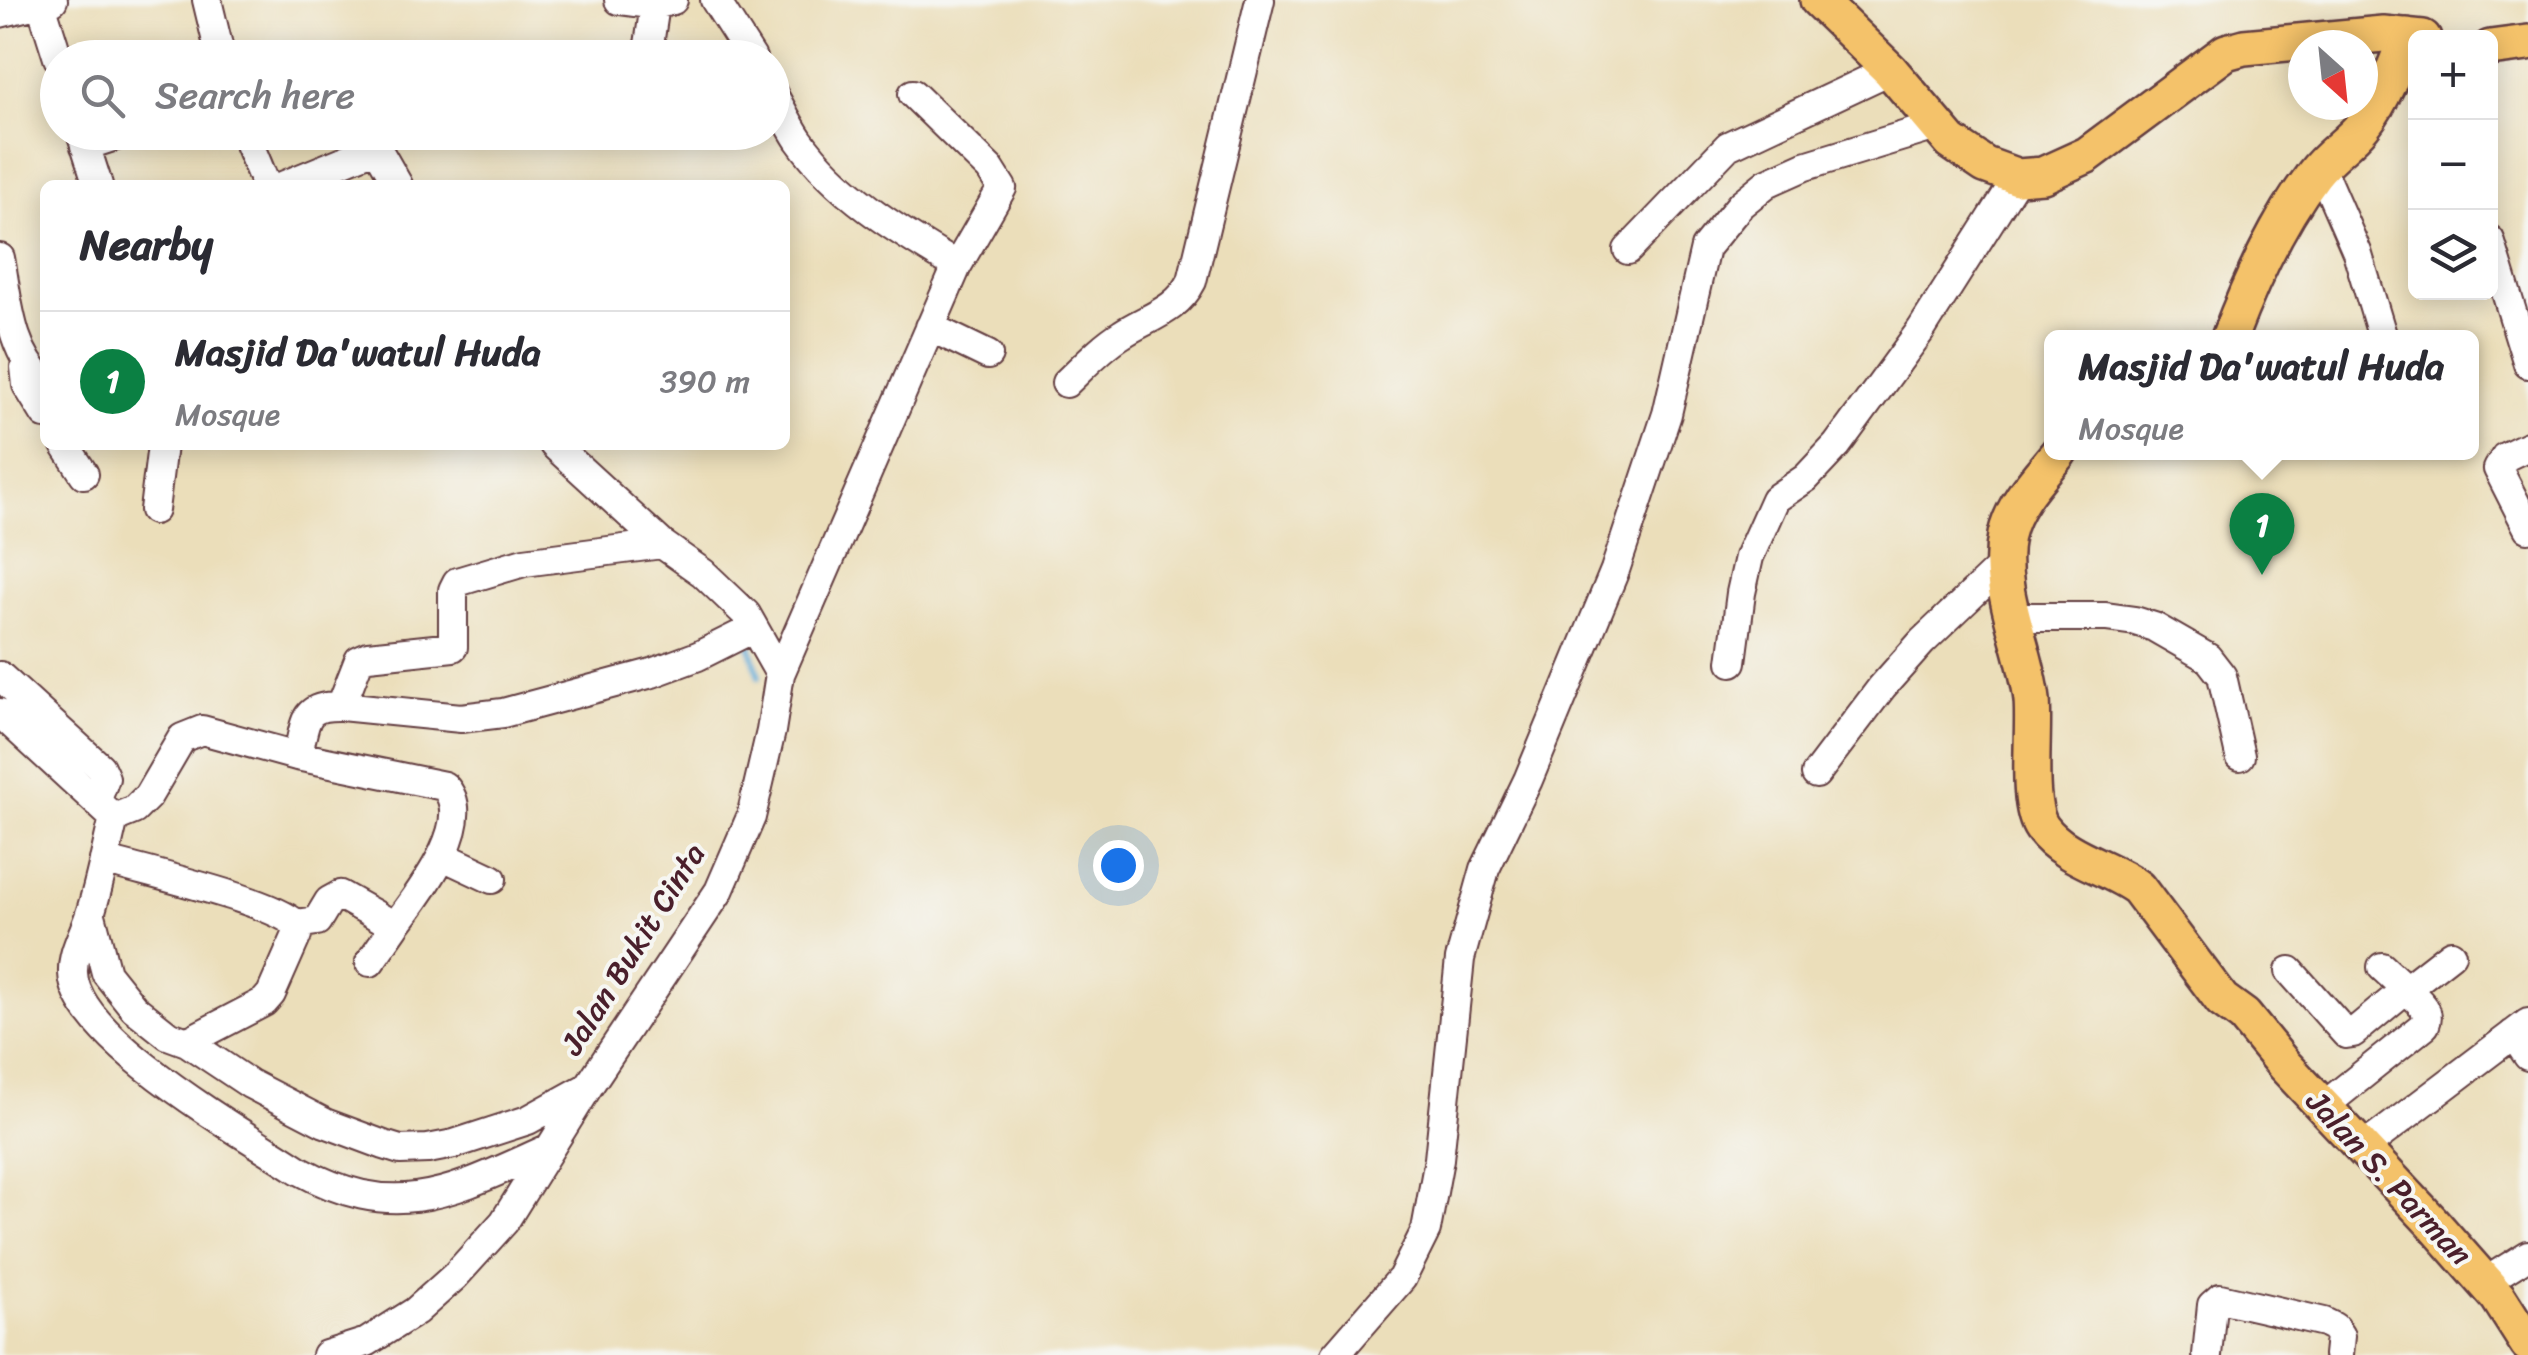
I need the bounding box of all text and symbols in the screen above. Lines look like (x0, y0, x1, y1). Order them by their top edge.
north arrow (2288, 30, 2378, 120)
map controls (2408, 30, 2498, 300)
button: + (2408, 30, 2498, 120)
search box (40, 40, 790, 150)
text: Search here (155, 62, 355, 129)
icon: search (75, 68, 130, 123)
button: − (2408, 120, 2498, 210)
text: Nearby (80, 208, 213, 282)
button: layers (2408, 210, 2498, 300)
text: Masjid Da'watul Huda (175, 319, 541, 386)
popup (2044, 330, 2479, 460)
text: Masjid Da'watul Huda (2079, 333, 2444, 400)
text: 1 (106, 353, 119, 410)
text: 390 m (660, 353, 750, 410)
text: Mosque (175, 386, 280, 443)
text: Mosque (2079, 400, 2184, 457)
pin: 1 (2230, 492, 2294, 575)
street label: Jalan Bukit Cinta (544, 831, 721, 1067)
your location (1093, 840, 1144, 891)
street label: Jalan S. Parman (2291, 1075, 2487, 1280)

